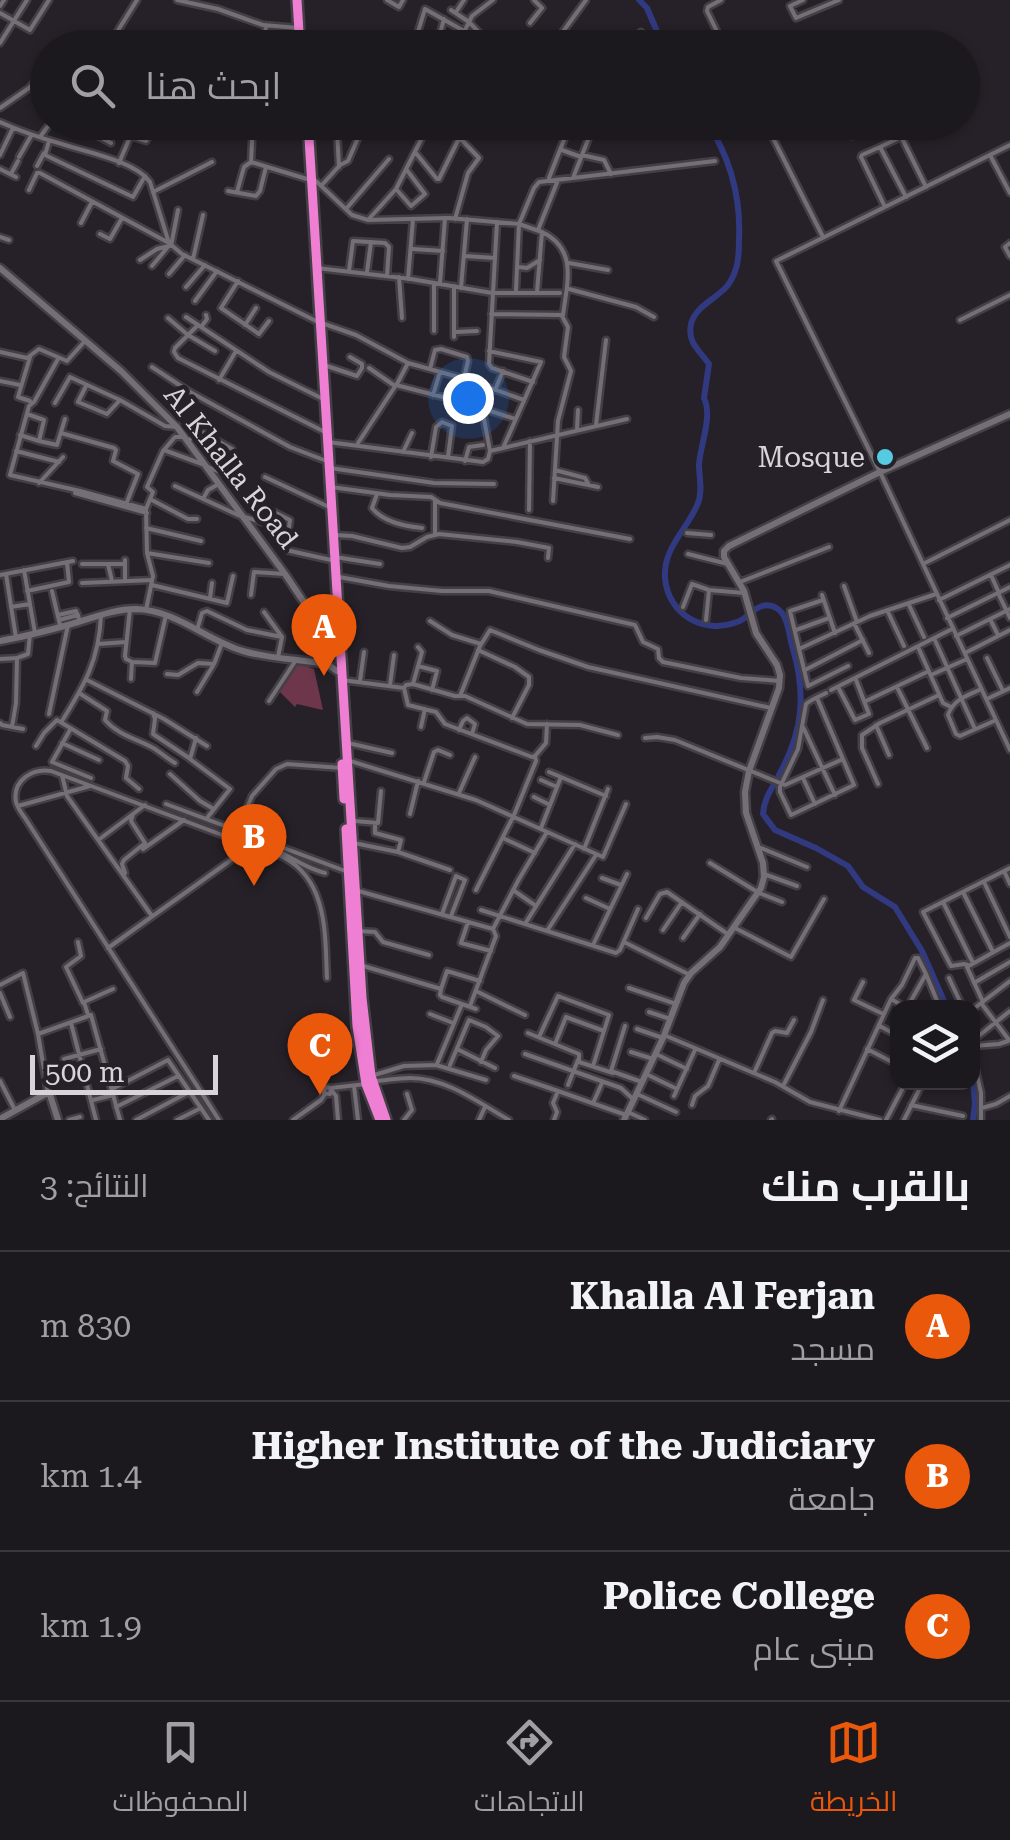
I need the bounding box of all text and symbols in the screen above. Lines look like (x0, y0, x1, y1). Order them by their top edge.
search box (30, 30, 980, 140)
icon: search (65, 58, 120, 113)
text: ابحث هنا (145, 64, 282, 108)
your location (443, 373, 494, 424)
street label: Al Khalla Road (157, 379, 305, 555)
place label: Mosque (758, 441, 865, 474)
marker: Mosque (874, 446, 896, 468)
pin: A (292, 594, 356, 676)
pin: B (222, 804, 286, 886)
map controls (890, 1000, 980, 1090)
button: layers (890, 1000, 980, 1090)
pin: C (288, 1012, 352, 1095)
scale bar (30, 1050, 218, 1094)
text: 500 m (45, 1056, 125, 1089)
text: بالقرب منك (761, 1162, 970, 1211)
text: النتائج: 3 (40, 1167, 149, 1205)
text: Khalla Al Ferjan (570, 1274, 875, 1318)
text: 830 m (40, 1307, 131, 1345)
text: A (926, 1307, 949, 1345)
text: مسجد (791, 1330, 875, 1368)
text: Higher Institute of the Judiciary (252, 1424, 875, 1468)
text: 1.4 km (40, 1457, 142, 1495)
text: B (926, 1457, 949, 1495)
text: جامعة (788, 1480, 875, 1518)
text: Police College (603, 1574, 875, 1618)
text: 1.9 km (40, 1607, 142, 1645)
text: C (926, 1607, 949, 1645)
text: مبنى عام (753, 1630, 875, 1668)
tab: المحفوظات (113, 1715, 249, 1827)
tab: الاتجاهات (474, 1715, 585, 1827)
tab: الخريطة (810, 1715, 897, 1827)

